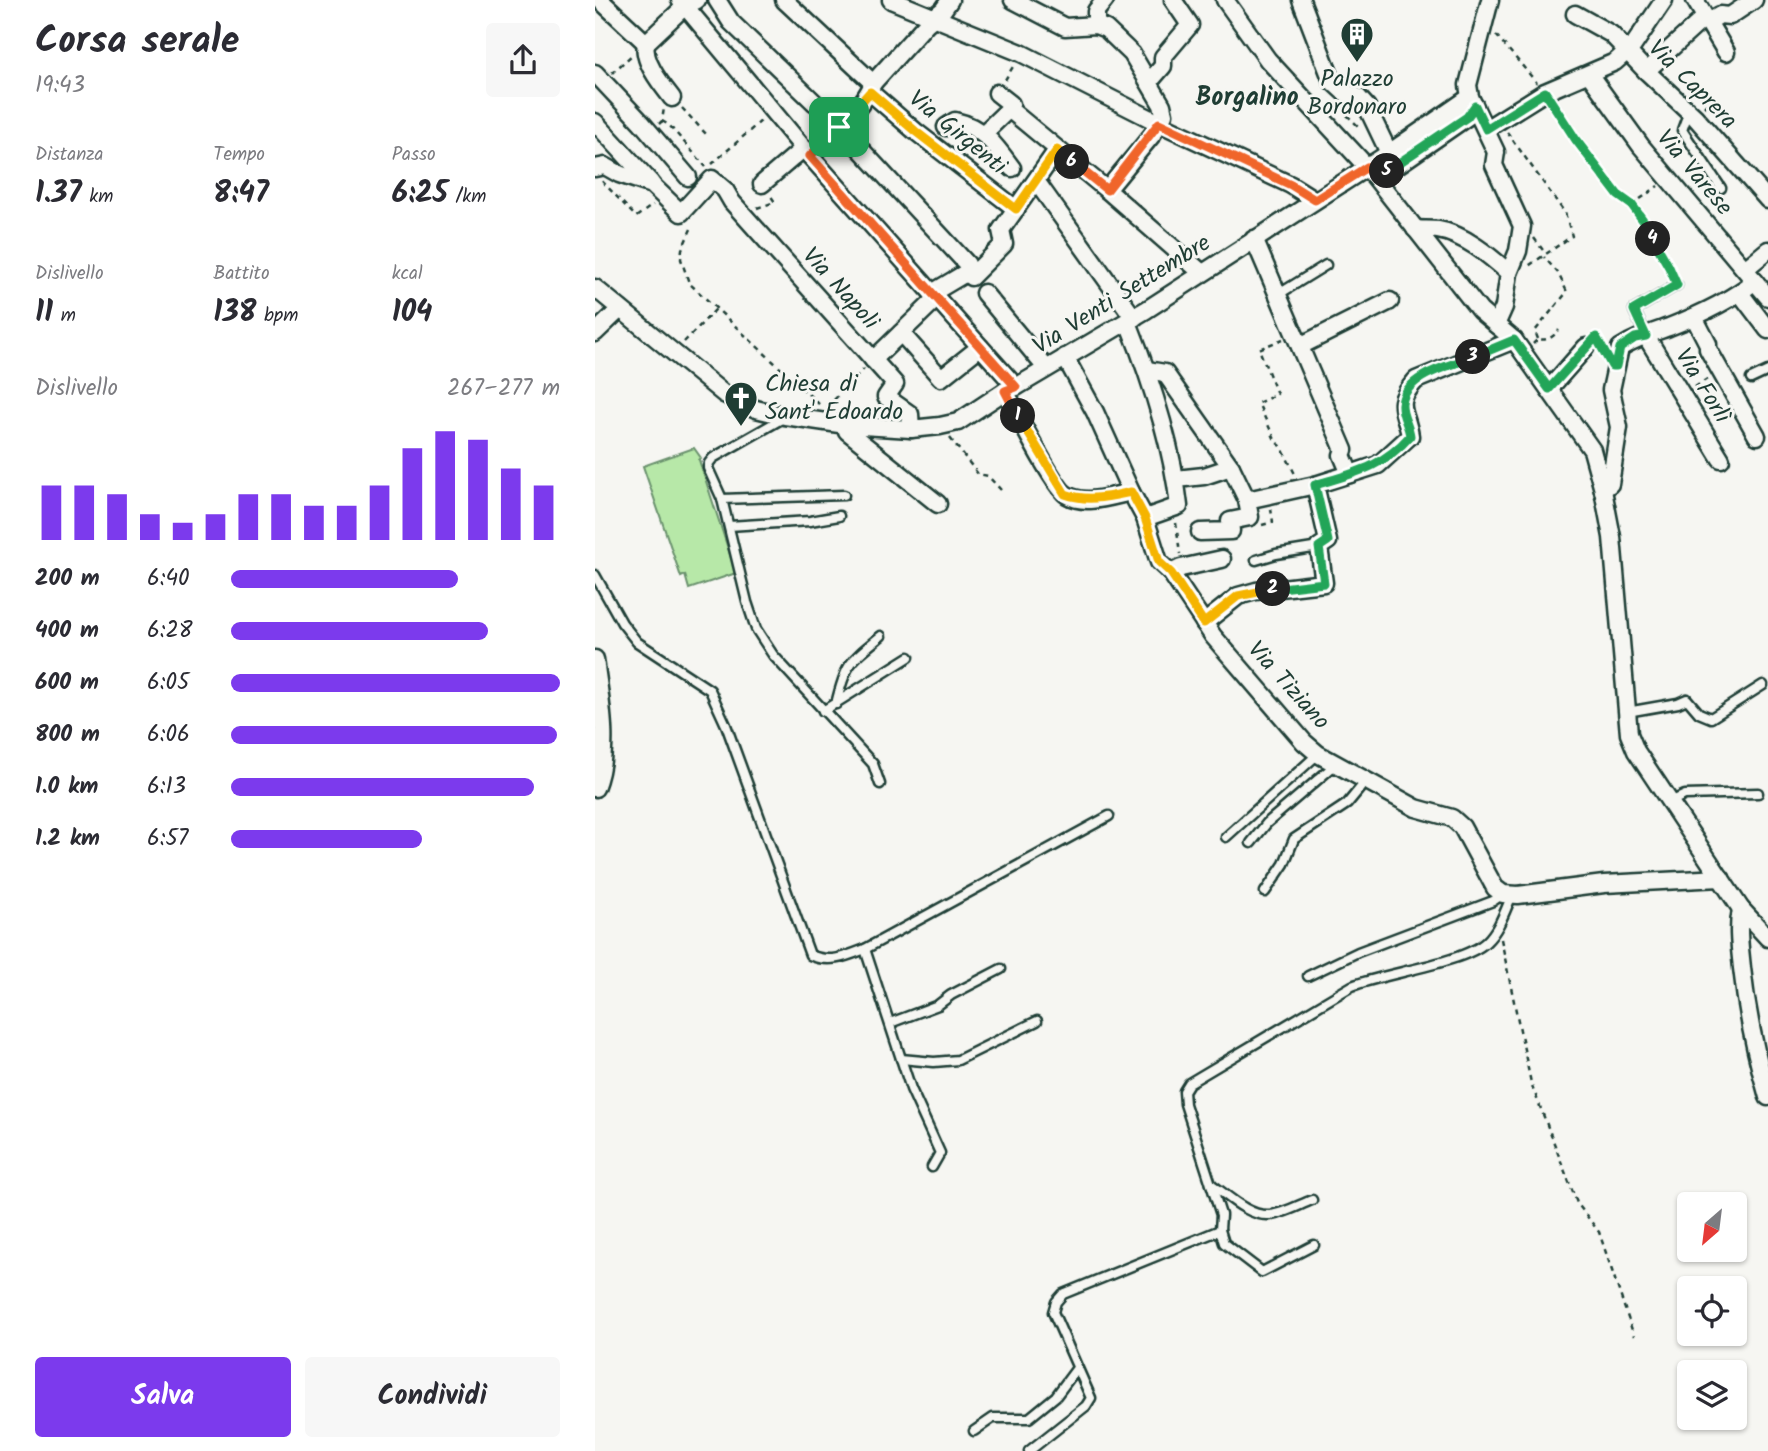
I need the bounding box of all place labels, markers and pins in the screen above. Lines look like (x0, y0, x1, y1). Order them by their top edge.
building icon: Palazzo Bordonaro (1338, 15, 1376, 64)
place label: Palazzo Bordonaro (1307, 60, 1407, 127)
pin (809, 97, 869, 157)
pin: 6 (1055, 144, 1089, 180)
pin: 5 (1369, 154, 1405, 188)
pin: 4 (1635, 222, 1671, 256)
pin: 3 (1455, 340, 1491, 374)
place label: Chiesa di Sant' Edoardo (765, 365, 903, 432)
church icon: Chiesa di Sant' Edoardo (722, 379, 760, 428)
pin: 1 (1001, 398, 1035, 434)
pin: 2 (1255, 572, 1291, 606)

